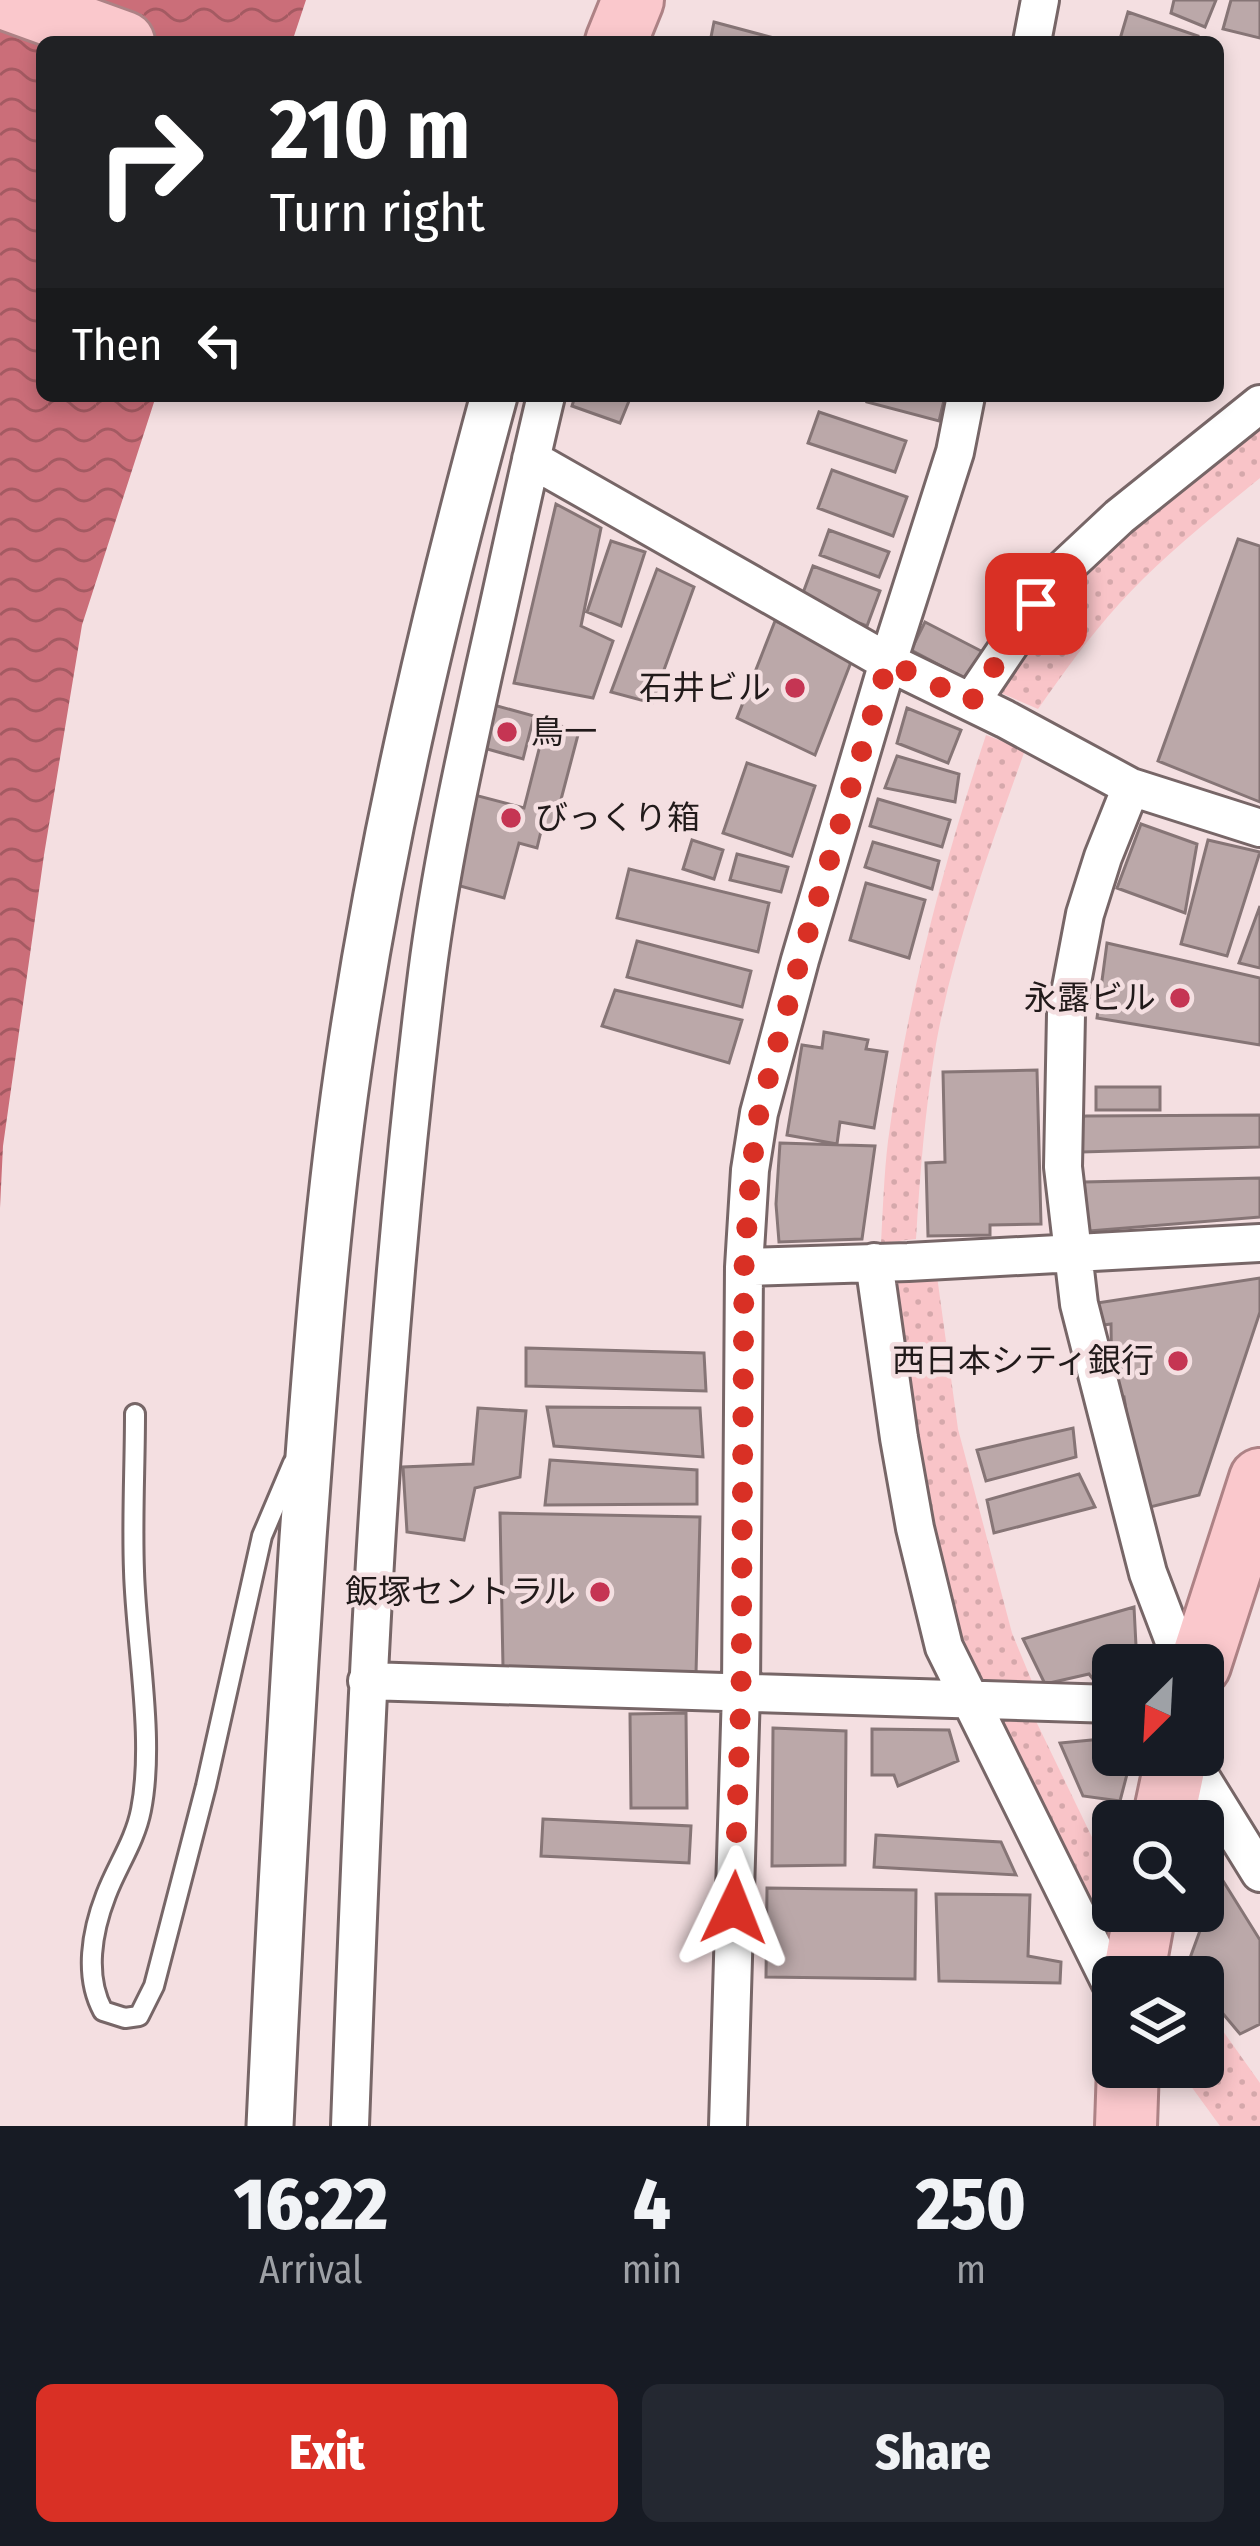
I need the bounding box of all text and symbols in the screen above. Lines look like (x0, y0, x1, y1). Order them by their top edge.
text: 210 m (270, 79, 470, 180)
icon: right (72, 84, 228, 240)
text: Turn right (270, 181, 485, 245)
icon: left (187, 312, 253, 378)
text: Then (72, 318, 163, 372)
pin (985, 553, 1087, 655)
icon: arrive (1003, 571, 1069, 637)
place label: 石井ビル (639, 668, 771, 708)
marker: 石井ビル (782, 675, 808, 701)
place label: 鳥一 (531, 712, 597, 752)
marker: 鳥一 (494, 719, 520, 745)
place label: びっくり箱 (535, 798, 700, 838)
marker: びっくり箱 (498, 805, 524, 831)
place label: 永露ビル (1024, 978, 1156, 1018)
marker: 永露ビル (1167, 985, 1193, 1011)
place label: 西日本シティ銀行 (892, 1341, 1154, 1381)
marker: 西日本シティ銀行 (1165, 1348, 1191, 1374)
place label: 飯塚セントラル (345, 1572, 576, 1612)
marker: 飯塚セントラル (587, 1579, 613, 1605)
north arrow (1092, 1644, 1224, 1776)
map controls (1092, 1644, 1224, 2088)
button: search (1092, 1800, 1224, 1932)
position arrow (671, 1845, 797, 1971)
button: layers (1092, 1956, 1224, 2088)
text: 16:22 (234, 2162, 388, 2248)
text: 4 (633, 2162, 671, 2248)
text: 250 (916, 2162, 1026, 2248)
text: Arrival (259, 2247, 363, 2293)
text: min (622, 2247, 682, 2293)
text: m (956, 2247, 986, 2293)
button: Exit (36, 2384, 618, 2522)
button: Share (642, 2384, 1224, 2522)

